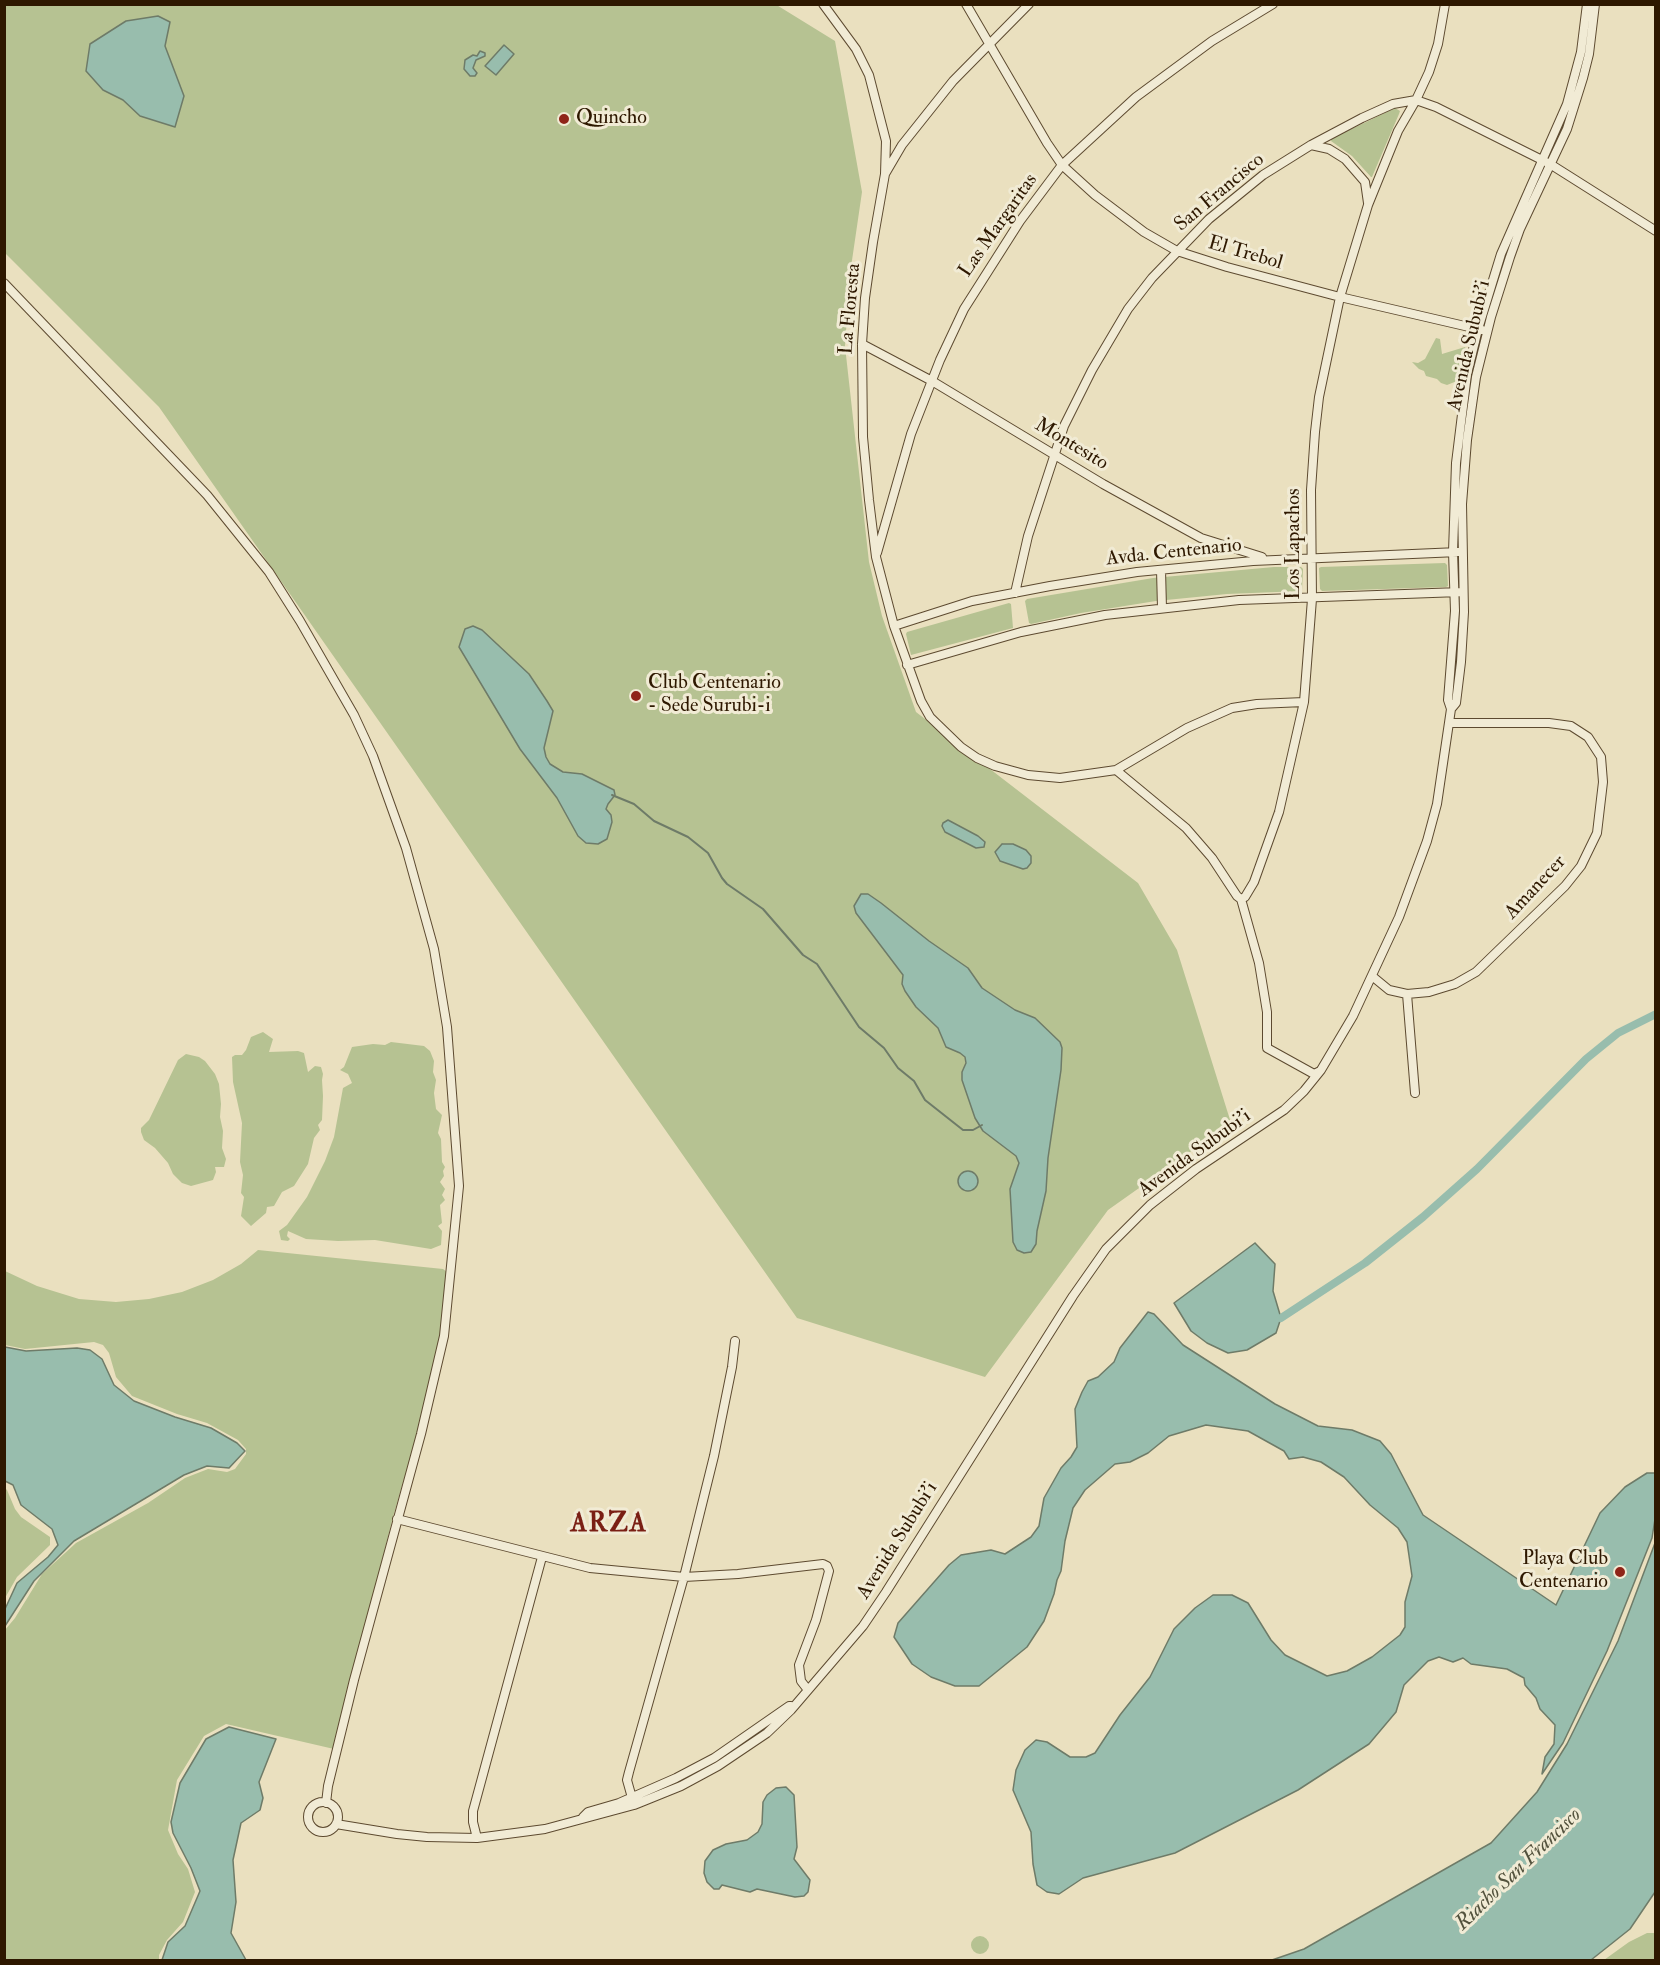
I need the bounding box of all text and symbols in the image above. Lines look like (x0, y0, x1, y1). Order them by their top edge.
place label: Quincho (576, 107, 647, 131)
marker: Quincho (557, 112, 571, 126)
street label: San Francisco (1170, 149, 1270, 237)
street label: Las Margaritas (955, 170, 1043, 282)
street label: El Trebol (1205, 232, 1285, 276)
street label: La Floresta (835, 262, 867, 356)
street label: Avenida Sububi'i (1443, 278, 1497, 414)
street label: Montesito (1030, 414, 1112, 476)
street label: Los Lapachos (1283, 488, 1307, 600)
street label: Avda. Centenario (1105, 534, 1243, 572)
place label: Club Centenario - Sede Surubi-i (648, 672, 781, 719)
marker: Club Centenario - Sede Surubi-i (629, 689, 643, 703)
street label: Amanecer (1500, 851, 1572, 925)
street label: Avenida Sububi'i (1134, 1105, 1256, 1203)
street label: Avenida Sububi'i (852, 1478, 944, 1604)
district label: ARZA (570, 1509, 648, 1541)
place label: Playa Club Centenario (1519, 1548, 1608, 1595)
marker: Playa Club Centenario (1613, 1565, 1627, 1579)
water label: Riacho San Francisco (1451, 1804, 1587, 1936)

